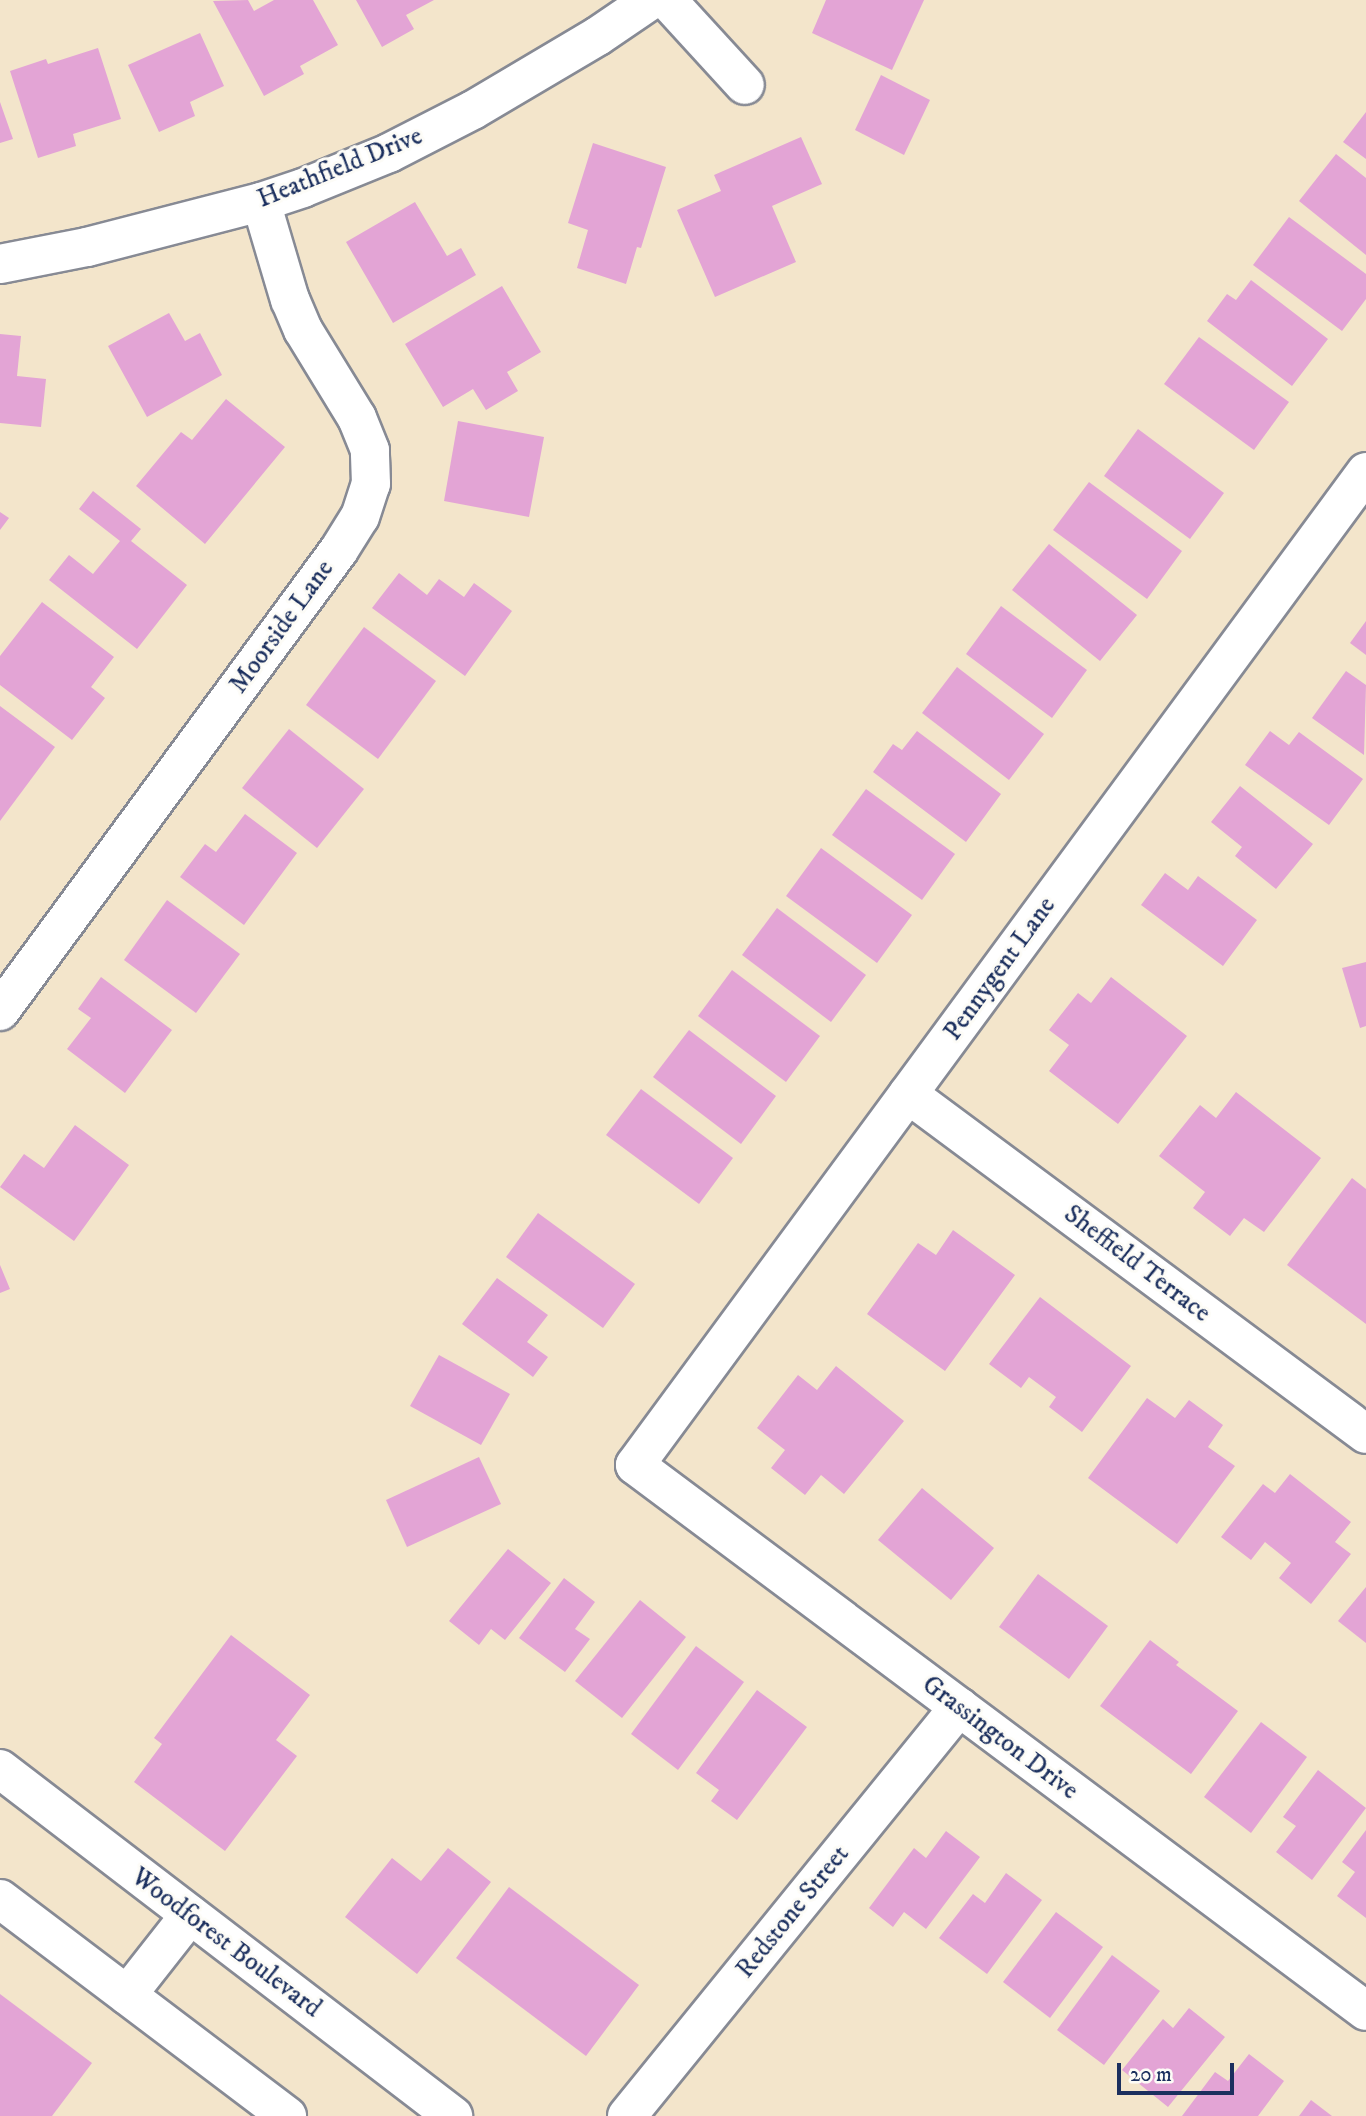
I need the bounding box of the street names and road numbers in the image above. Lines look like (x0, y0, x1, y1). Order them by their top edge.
street label: Heathfield Drive (253, 121, 427, 215)
street label: Moorside Lane (223, 554, 341, 700)
street label: Pennygent Lane (938, 891, 1062, 1047)
street label: Sheffield Terrace (1058, 1199, 1216, 1329)
street label: Grassington Drive (916, 1669, 1084, 1807)
street label: Redstone Street (730, 1839, 856, 1985)
street label: Woodforest Boulevard (125, 1861, 327, 2025)

